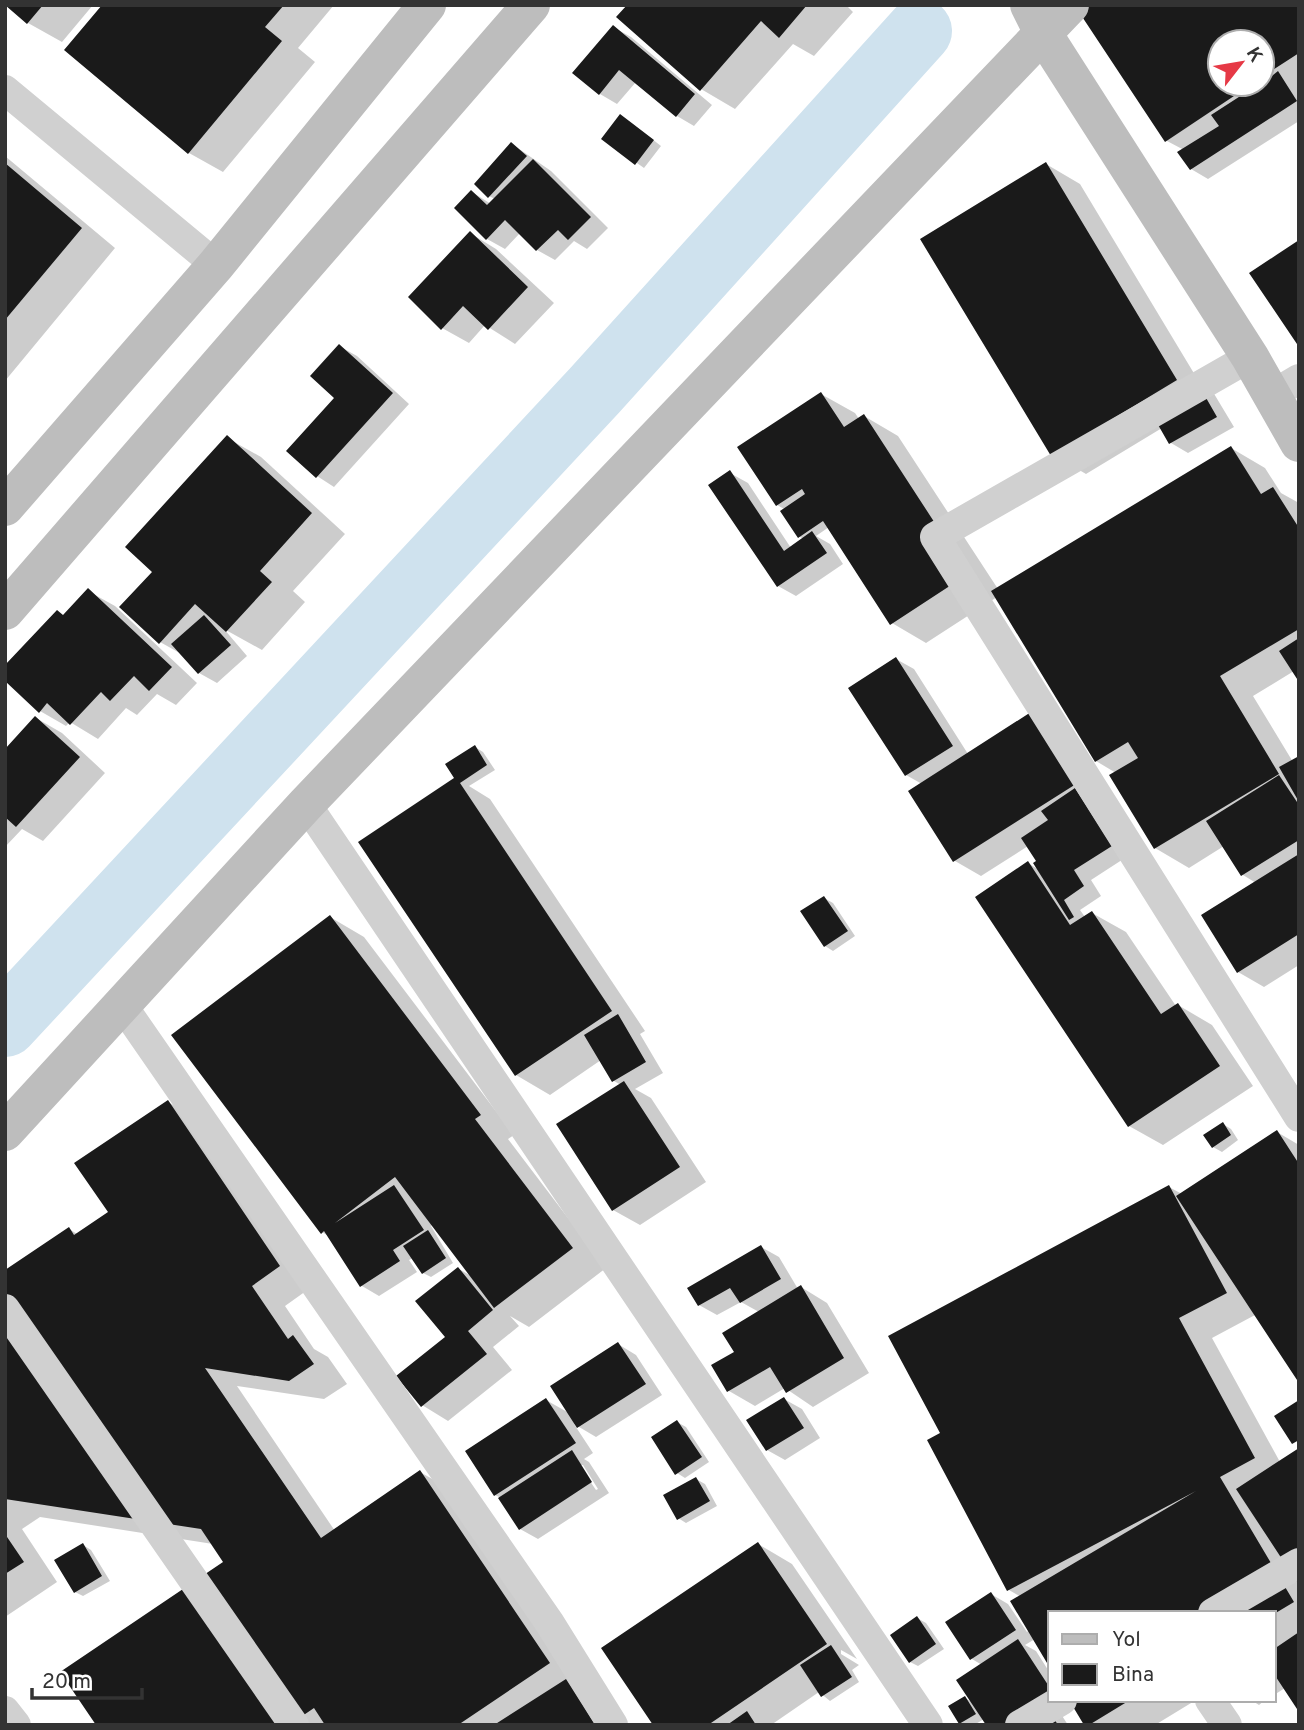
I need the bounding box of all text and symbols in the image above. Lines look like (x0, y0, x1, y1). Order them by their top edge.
north arrow (1206, 28, 1276, 98)
text: K (1240, 43, 1268, 67)
legend (1048, 1611, 1276, 1702)
text: Yol (1112, 1627, 1141, 1654)
scale bar (32, 1656, 142, 1700)
text: Bina (1112, 1662, 1154, 1689)
text: 20 m (42, 1669, 91, 1696)

